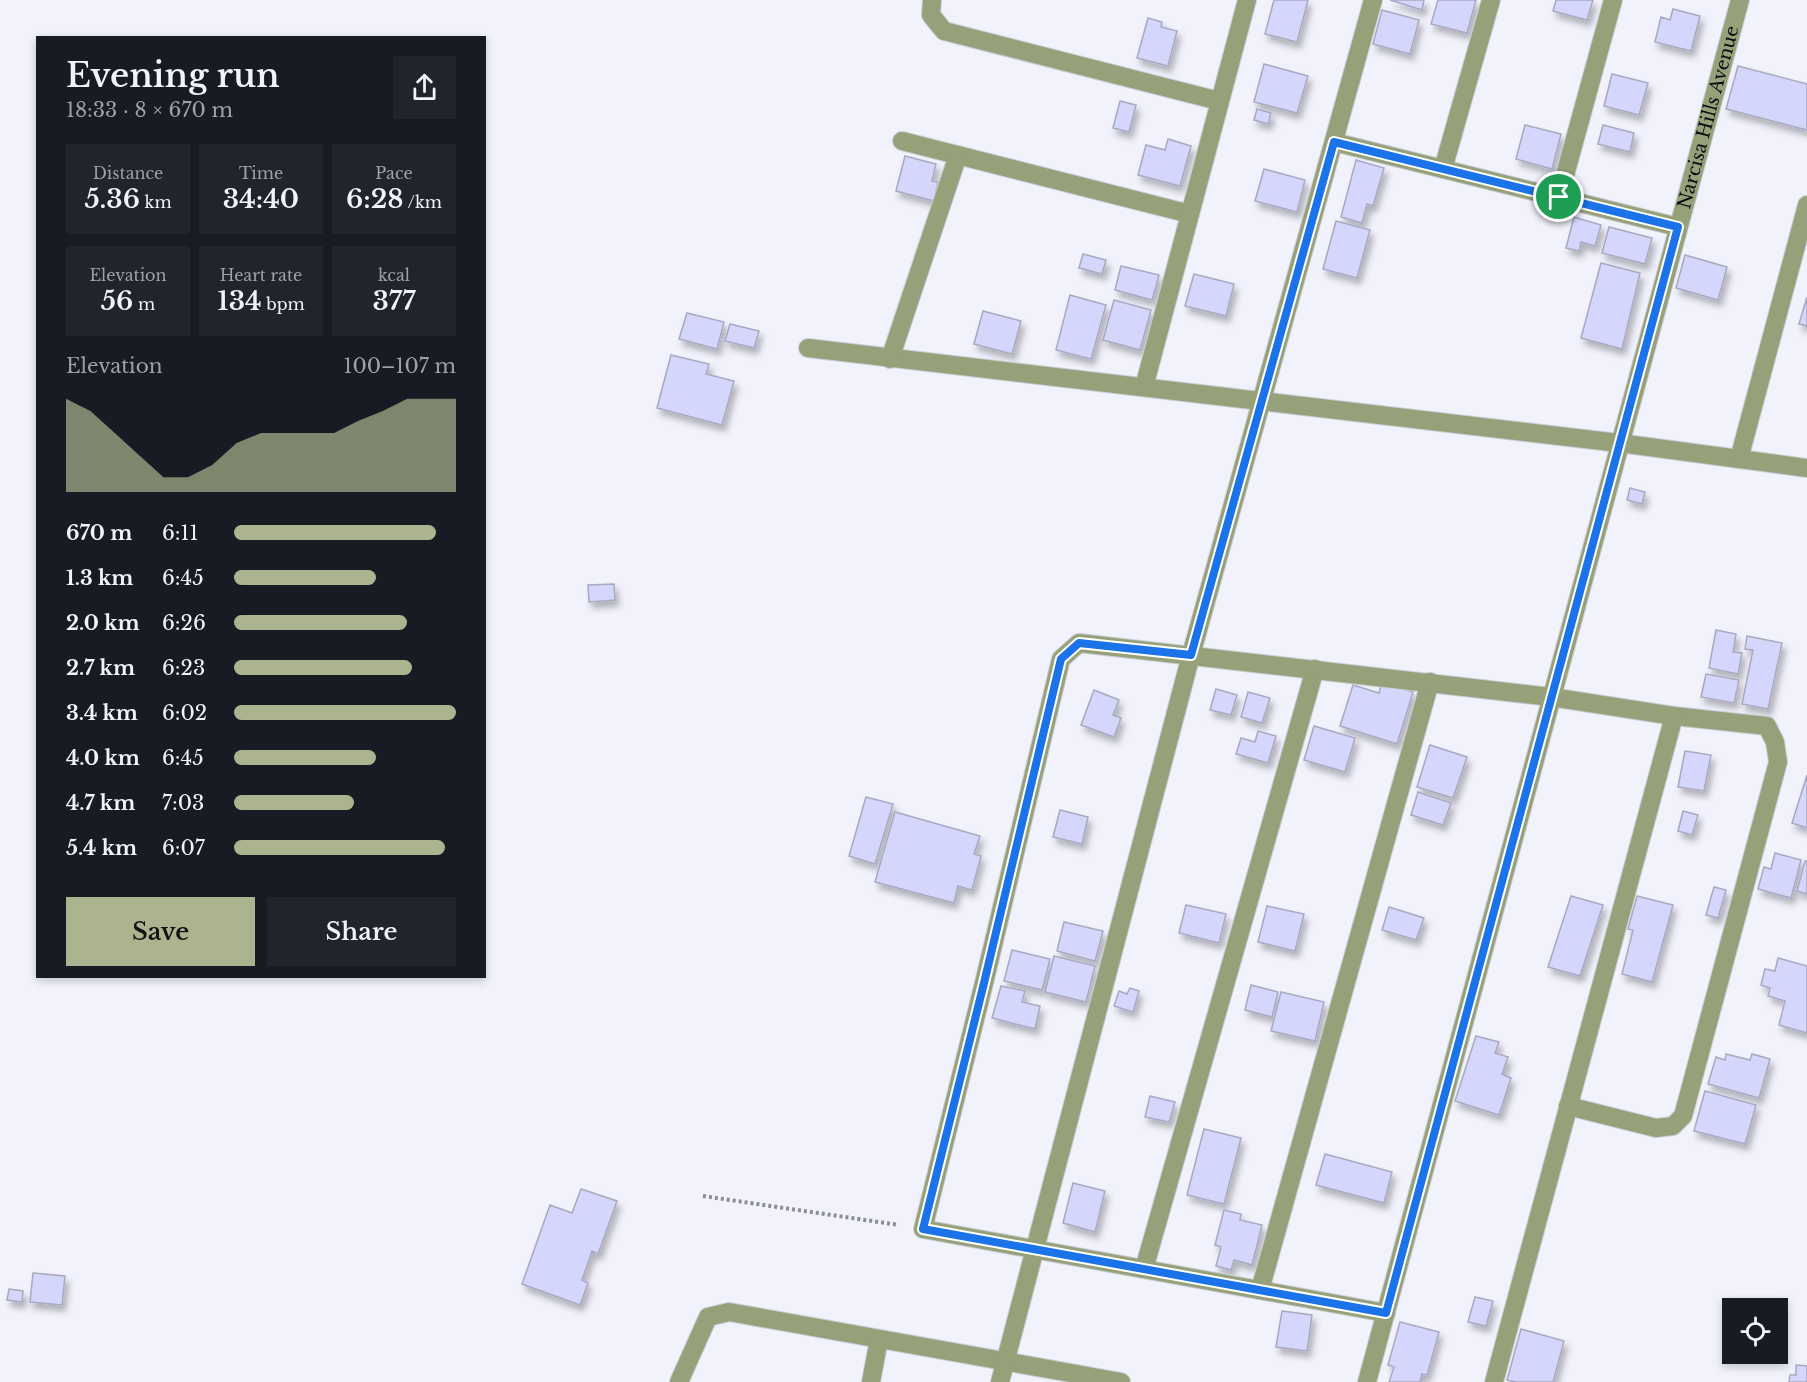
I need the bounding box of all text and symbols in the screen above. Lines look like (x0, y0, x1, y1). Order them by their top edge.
street label: Narcisa Hills Avenue (1673, 23, 1744, 211)
text: Evening run (66, 55, 280, 96)
button: share (393, 56, 456, 119)
text: 18:33 · 8 × 670 m (66, 98, 233, 122)
text: Distance (93, 163, 163, 183)
text: Time (239, 163, 283, 183)
text: Pace (375, 163, 413, 183)
pin (1533, 171, 1584, 222)
icon: arrive (1542, 180, 1575, 213)
text: 5.36 (84, 183, 140, 215)
text: 34:40 (223, 183, 299, 215)
text: 6:28 (346, 183, 404, 215)
text: km (140, 192, 172, 212)
text: /km (404, 192, 442, 212)
text: Elevation (89, 265, 167, 285)
text: Heart rate (220, 265, 302, 285)
text: kcal (378, 265, 410, 285)
text: 56 (101, 285, 133, 317)
text: 134 (217, 285, 262, 317)
text: 377 (372, 285, 416, 317)
text: m (133, 294, 155, 314)
text: bpm (262, 294, 305, 314)
text: Elevation (66, 354, 163, 378)
text: 100–107 m (344, 354, 456, 378)
text: 670 m (66, 521, 132, 545)
text: 6:11 (162, 521, 198, 545)
text: 1.3 km (66, 566, 133, 590)
text: 6:45 (162, 566, 204, 590)
text: 2.0 km (66, 611, 140, 635)
text: 6:26 (162, 611, 206, 635)
text: 2.7 km (66, 656, 135, 680)
text: 6:23 (162, 656, 205, 680)
text: 3.4 km (66, 701, 138, 725)
text: 6:02 (162, 701, 207, 725)
text: 4.0 km (66, 746, 140, 770)
text: 6:45 (162, 746, 204, 770)
text: 4.7 km (66, 791, 135, 815)
text: 7:03 (162, 791, 204, 815)
text: 5.4 km (66, 836, 137, 860)
text: 6:07 (162, 836, 205, 860)
button: Save (66, 897, 255, 966)
button: Share (267, 897, 456, 966)
map controls (1722, 1298, 1788, 1364)
button: locate (1722, 1298, 1788, 1364)

